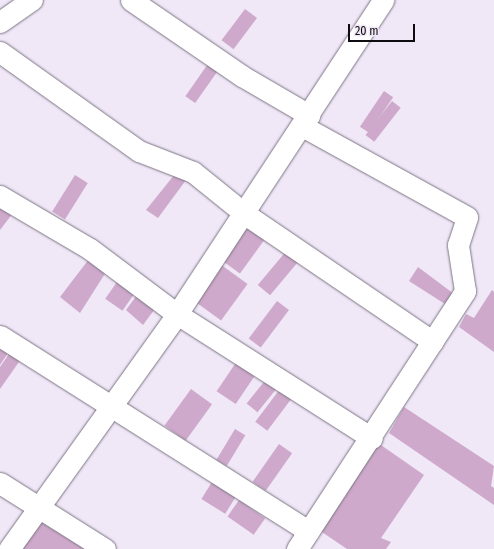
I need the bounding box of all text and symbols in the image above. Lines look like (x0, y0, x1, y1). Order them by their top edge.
scale bar (350, 16, 417, 42)
text: 20 m (355, 24, 379, 38)

